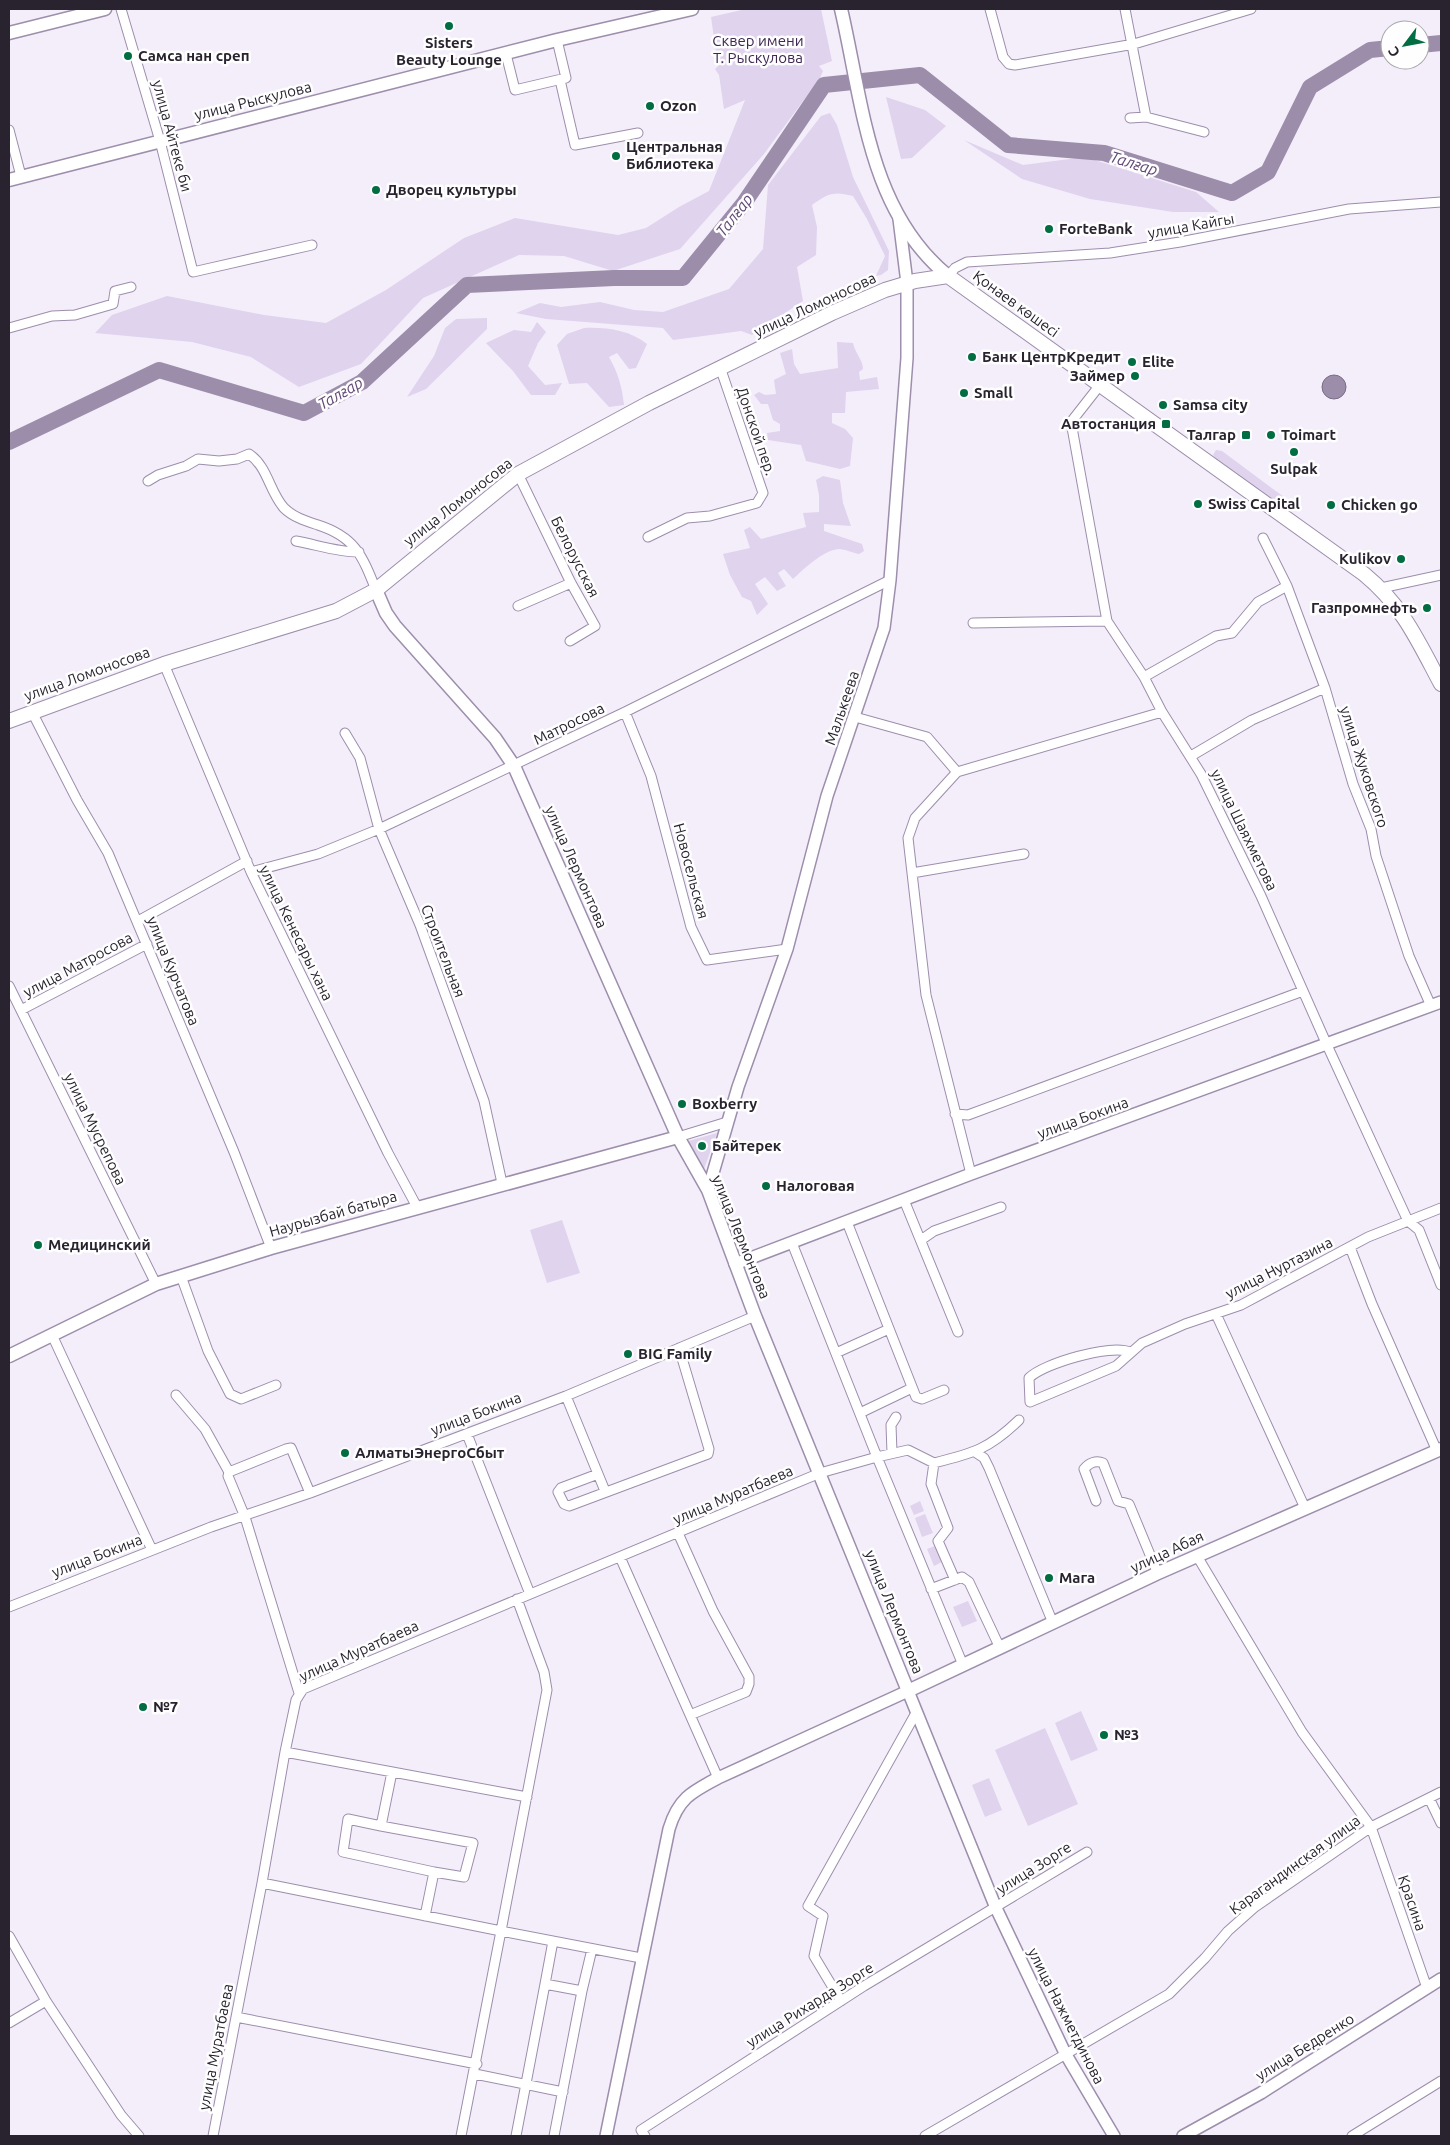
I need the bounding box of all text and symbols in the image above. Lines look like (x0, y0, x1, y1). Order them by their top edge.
marker: Sisters Beauty Lounge (443, 20, 455, 32)
north arrow (1380, 20, 1430, 70)
park label: Сквер имени Т. Рыскулова (712, 32, 804, 66)
place label: Sisters Beauty Lounge (396, 34, 502, 68)
text: С (1385, 44, 1403, 60)
place label: Самса нан среп (138, 47, 249, 64)
marker: Самса нан среп (122, 50, 134, 62)
street label: улица Айтеке би (149, 78, 196, 194)
street label: улица Рыскулова (193, 78, 313, 123)
place label: Ozon (660, 97, 697, 114)
marker: Ozon (644, 100, 656, 112)
place label: Центральная Библиотека (626, 138, 723, 172)
water label: Талғар (1108, 147, 1160, 179)
marker: Центральная Библиотека (610, 150, 622, 162)
place label: Дворец культуры (386, 181, 517, 198)
marker: Дворец культуры (370, 184, 382, 196)
water label: Талғар (712, 190, 756, 240)
street label: улица Кайгы (1146, 210, 1235, 241)
place label: ForteBank (1059, 220, 1133, 237)
marker: ForteBank (1043, 223, 1055, 235)
street label: Қонаев көшесі (970, 267, 1063, 340)
street label: улица Ломоносова (751, 269, 878, 340)
place label: Банк ЦентрКредит (982, 348, 1121, 365)
marker: Банк ЦентрКредит (966, 351, 978, 363)
place label: Elite (1142, 353, 1175, 370)
marker: Elite (1126, 356, 1138, 368)
place label: Займер (1070, 367, 1125, 384)
marker: Займер (1129, 370, 1141, 382)
water label: Талғар (314, 373, 366, 413)
street label: Донской пер. (733, 384, 780, 477)
place label: Small (974, 384, 1013, 401)
marker: Small (958, 387, 970, 399)
place label: Samsa city (1173, 396, 1248, 413)
marker: Samsa city (1157, 399, 1169, 411)
place label: Автостанция (1061, 415, 1156, 432)
marker: Автостанция (1160, 418, 1172, 430)
place label: Талгар (1187, 426, 1236, 443)
place label: Toimart (1281, 426, 1336, 443)
marker: Талгар (1240, 429, 1252, 441)
marker: Toimart (1265, 429, 1277, 441)
marker: Sulpak (1288, 446, 1300, 458)
street label: улица Ломоносова (400, 454, 515, 549)
place label: Sulpak (1270, 460, 1318, 477)
place label: Swiss Capital (1208, 495, 1300, 512)
place label: Chicken go (1341, 496, 1418, 513)
marker: Swiss Capital (1192, 498, 1204, 510)
marker: Chicken go (1325, 499, 1337, 511)
street label: Белорусская (548, 513, 603, 600)
place label: Kulikov (1339, 550, 1391, 567)
marker: Kulikov (1395, 553, 1407, 565)
place label: Газпромнефть (1311, 599, 1417, 616)
marker: Газпромнефть (1421, 602, 1433, 614)
street label: улица Ломоносова (22, 643, 152, 704)
street label: Малькеева (821, 669, 862, 747)
street label: Матросова (531, 699, 607, 748)
street label: улица Жуковского (1337, 704, 1392, 830)
street label: улица Шаяхметова (1208, 766, 1281, 893)
street label: улица Лермонтова (542, 803, 611, 930)
street label: Новосельская (671, 821, 712, 921)
street label: улица Кенесары хана (256, 862, 337, 1003)
street label: Строительная (418, 902, 469, 1000)
street label: улица Курчатова (144, 914, 203, 1028)
street label: улица Матросова (20, 929, 135, 1001)
street label: улица Мусрепова (61, 1070, 130, 1187)
street label: улица Бокина (1035, 1093, 1131, 1142)
place label: Boxberry (692, 1095, 757, 1112)
marker: Boxberry (676, 1098, 688, 1110)
place label: Байтерек (712, 1137, 782, 1154)
marker: Байтерек (696, 1140, 708, 1152)
street label: улица Лермонтова (709, 1173, 774, 1301)
place label: Налоговая (776, 1177, 855, 1194)
marker: Налоговая (760, 1180, 772, 1192)
street label: Наурызбай батыра (267, 1187, 399, 1240)
street label: улица Нуртазина (1222, 1233, 1335, 1302)
place label: Медицинский (48, 1236, 151, 1253)
marker: Медицинский (32, 1239, 44, 1251)
place label: BIG Family (638, 1345, 712, 1362)
marker: BIG Family (622, 1348, 634, 1360)
street label: улица Бокина (428, 1388, 523, 1439)
place label: АлматыЭнергоСбыт (355, 1444, 505, 1461)
marker: АлматыЭнергоСбыт (339, 1447, 351, 1459)
street label: улица Муратбаева (670, 1462, 795, 1527)
street label: улица Абая (1127, 1527, 1206, 1576)
street label: улица Бокина (49, 1530, 144, 1581)
street label: улица Лермонтова (862, 1548, 927, 1676)
place label: Мага (1059, 1569, 1095, 1586)
marker: Мага (1043, 1572, 1055, 1584)
street label: улица Муратбаева (297, 1617, 421, 1684)
place label: №7 (153, 1698, 178, 1715)
marker: №7 (137, 1701, 149, 1713)
place label: №3 (1114, 1726, 1139, 1743)
marker: №3 (1098, 1729, 1110, 1741)
street label: Карагандинская улица (1226, 1812, 1363, 1918)
street label: улица Зорге (993, 1838, 1074, 1897)
street label: Красина (1395, 1873, 1430, 1933)
street label: улица Нажметдинова (1025, 1945, 1108, 2087)
street label: улица Рихарда Зорге (743, 1959, 876, 2051)
street label: улица Муратбаева (195, 1982, 236, 2112)
street label: улица Бедренко (1252, 2009, 1357, 2084)

